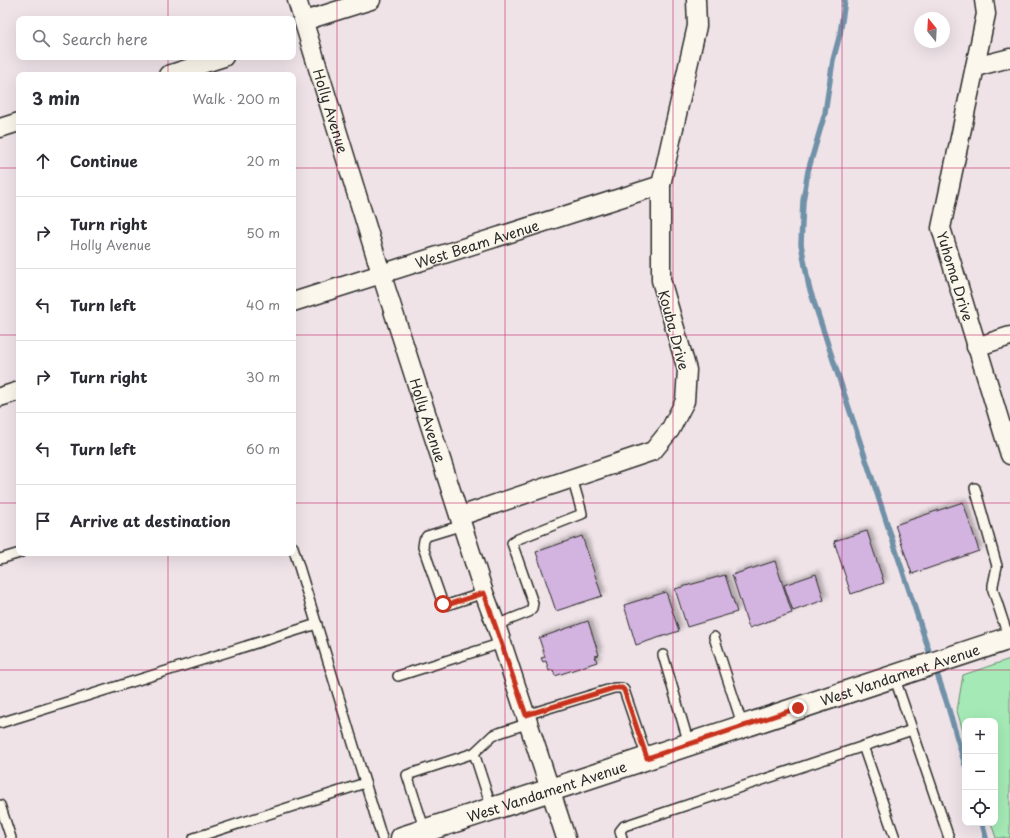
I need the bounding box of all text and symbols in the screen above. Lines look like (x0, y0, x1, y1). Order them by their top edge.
north arrow (914, 12, 950, 48)
search box (16, 16, 296, 60)
icon: search (30, 27, 52, 49)
text: Search here (62, 27, 148, 50)
street label: Holly Avenue (308, 66, 354, 156)
text: 3 min (32, 85, 80, 111)
text: Walk · 200 m (192, 89, 280, 108)
text: Continue (70, 149, 138, 172)
icon: ahead (32, 150, 54, 172)
text: 20 m (246, 151, 280, 170)
text: Turn right (70, 212, 147, 235)
street label: West Beam Avenue (412, 214, 542, 273)
icon: right (32, 222, 54, 244)
text: 50 m (246, 223, 280, 242)
street label: Yuhoma Drive (932, 229, 979, 323)
text: Holly Avenue (70, 235, 151, 254)
street label: Kouba Drive (653, 288, 695, 372)
text: Turn left (70, 293, 136, 316)
icon: left (32, 294, 54, 316)
text: 40 m (246, 295, 280, 314)
text: Turn right (70, 365, 147, 388)
icon: right (32, 366, 54, 388)
text: 30 m (246, 367, 280, 386)
street label: Holly Avenue (405, 375, 452, 465)
text: Turn left (70, 437, 136, 460)
icon: left (32, 438, 54, 460)
text: 60 m (246, 439, 280, 458)
text: Arrive at destination (70, 509, 231, 532)
icon: arrive (32, 510, 54, 532)
route start (434, 595, 452, 613)
street label: West Vandament Avenue (817, 638, 983, 711)
route end (789, 699, 807, 717)
map controls (962, 718, 998, 826)
button: + (962, 718, 998, 754)
button: − (962, 754, 998, 790)
street label: West Vandament Avenue (464, 755, 629, 827)
button: locate (962, 790, 998, 826)

